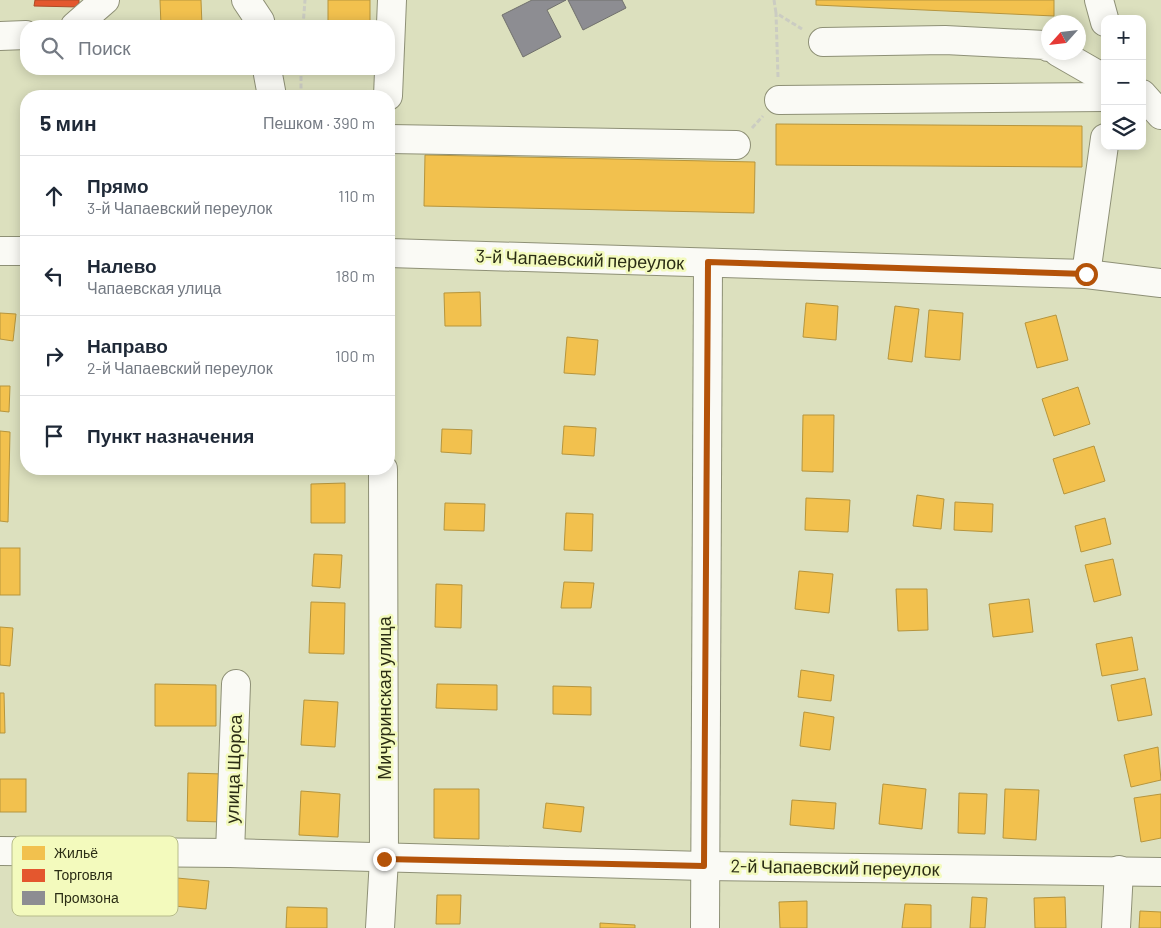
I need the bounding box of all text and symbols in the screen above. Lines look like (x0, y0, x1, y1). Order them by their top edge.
north arrow (1041, 15, 1086, 60)
map controls (1101, 15, 1146, 150)
button: + (1101, 15, 1146, 60)
search box (20, 20, 395, 75)
icon: search (38, 34, 66, 62)
text: Поиск (78, 36, 131, 59)
button: − (1101, 60, 1146, 105)
button: layers (1101, 105, 1146, 150)
text: 5 мин (40, 110, 97, 135)
text: Пешком · 390 m (263, 113, 375, 132)
text: Прямо (87, 174, 149, 197)
icon: ahead (40, 182, 68, 210)
text: 110 m (338, 186, 375, 205)
text: 3-й Чапаевский переулок (87, 198, 272, 217)
street label: 3-й Чапаевский переулок (475, 244, 685, 274)
text: Налево (87, 254, 157, 277)
icon: left (40, 262, 68, 290)
route start (1075, 263, 1098, 286)
text: 180 m (336, 266, 375, 285)
text: Чапаевская улица (87, 278, 221, 297)
text: Направо (87, 334, 168, 357)
icon: right (40, 342, 68, 370)
text: 100 m (335, 346, 375, 365)
text: 2-й Чапаевский переулок (87, 358, 273, 377)
icon: arrive (40, 422, 68, 450)
text: Пункт назначения (87, 424, 254, 447)
street label: Мичуринская улица (373, 615, 395, 780)
street label: улица Щорса (220, 713, 246, 824)
legend (12, 836, 178, 916)
text: Жильё (54, 844, 98, 861)
route end (373, 848, 396, 871)
street label: 2-й Чапаевский переулок (730, 854, 940, 880)
text: Торговля (54, 866, 112, 883)
text: Промзона (54, 889, 119, 906)

